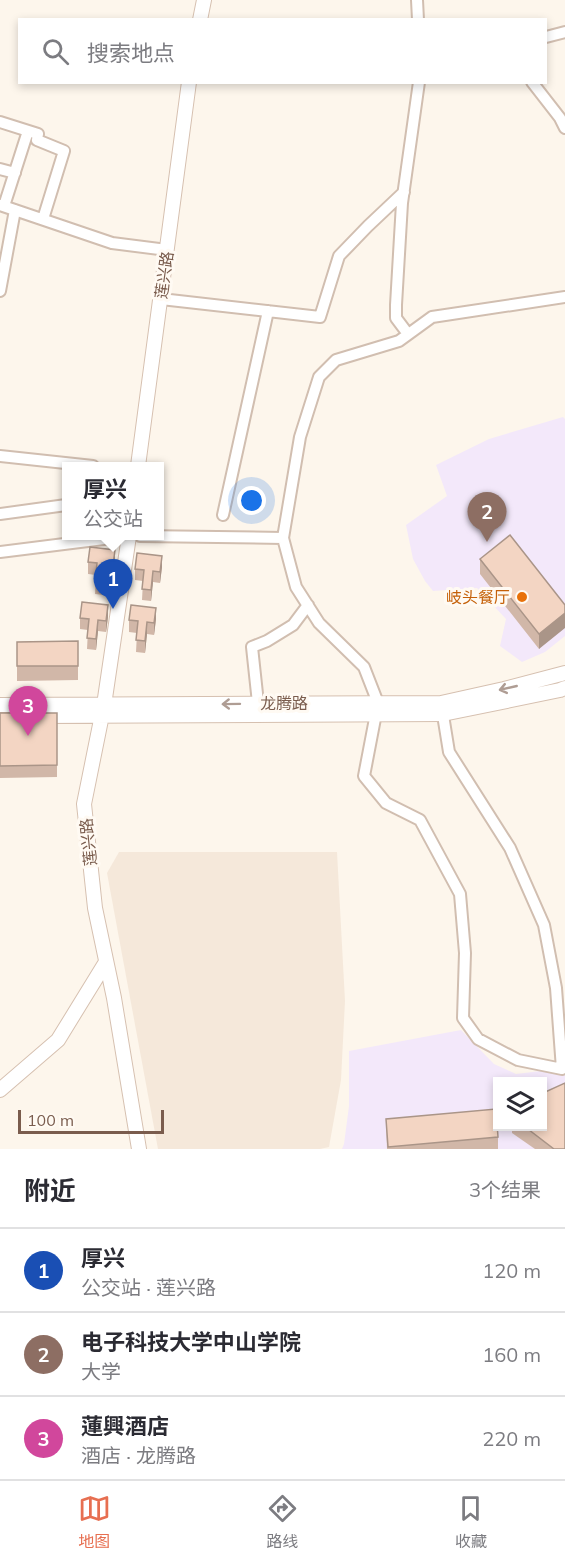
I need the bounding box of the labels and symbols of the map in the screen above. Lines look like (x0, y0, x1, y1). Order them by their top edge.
street label: 莲兴路 (151, 250, 177, 300)
your location (237, 486, 266, 515)
pin: 2 (468, 492, 506, 542)
pin: 1 (94, 560, 132, 609)
place label: 岐头餐厅 (446, 587, 510, 607)
marker: 岐头餐厅 (515, 590, 529, 604)
one-way arrow (499, 683, 519, 694)
pin: 3 (9, 686, 48, 736)
street label: 龙腾路 (260, 693, 308, 713)
one-way arrow (222, 698, 242, 710)
street label: 莲兴路 (76, 817, 100, 867)
scale bar (18, 1107, 164, 1134)

